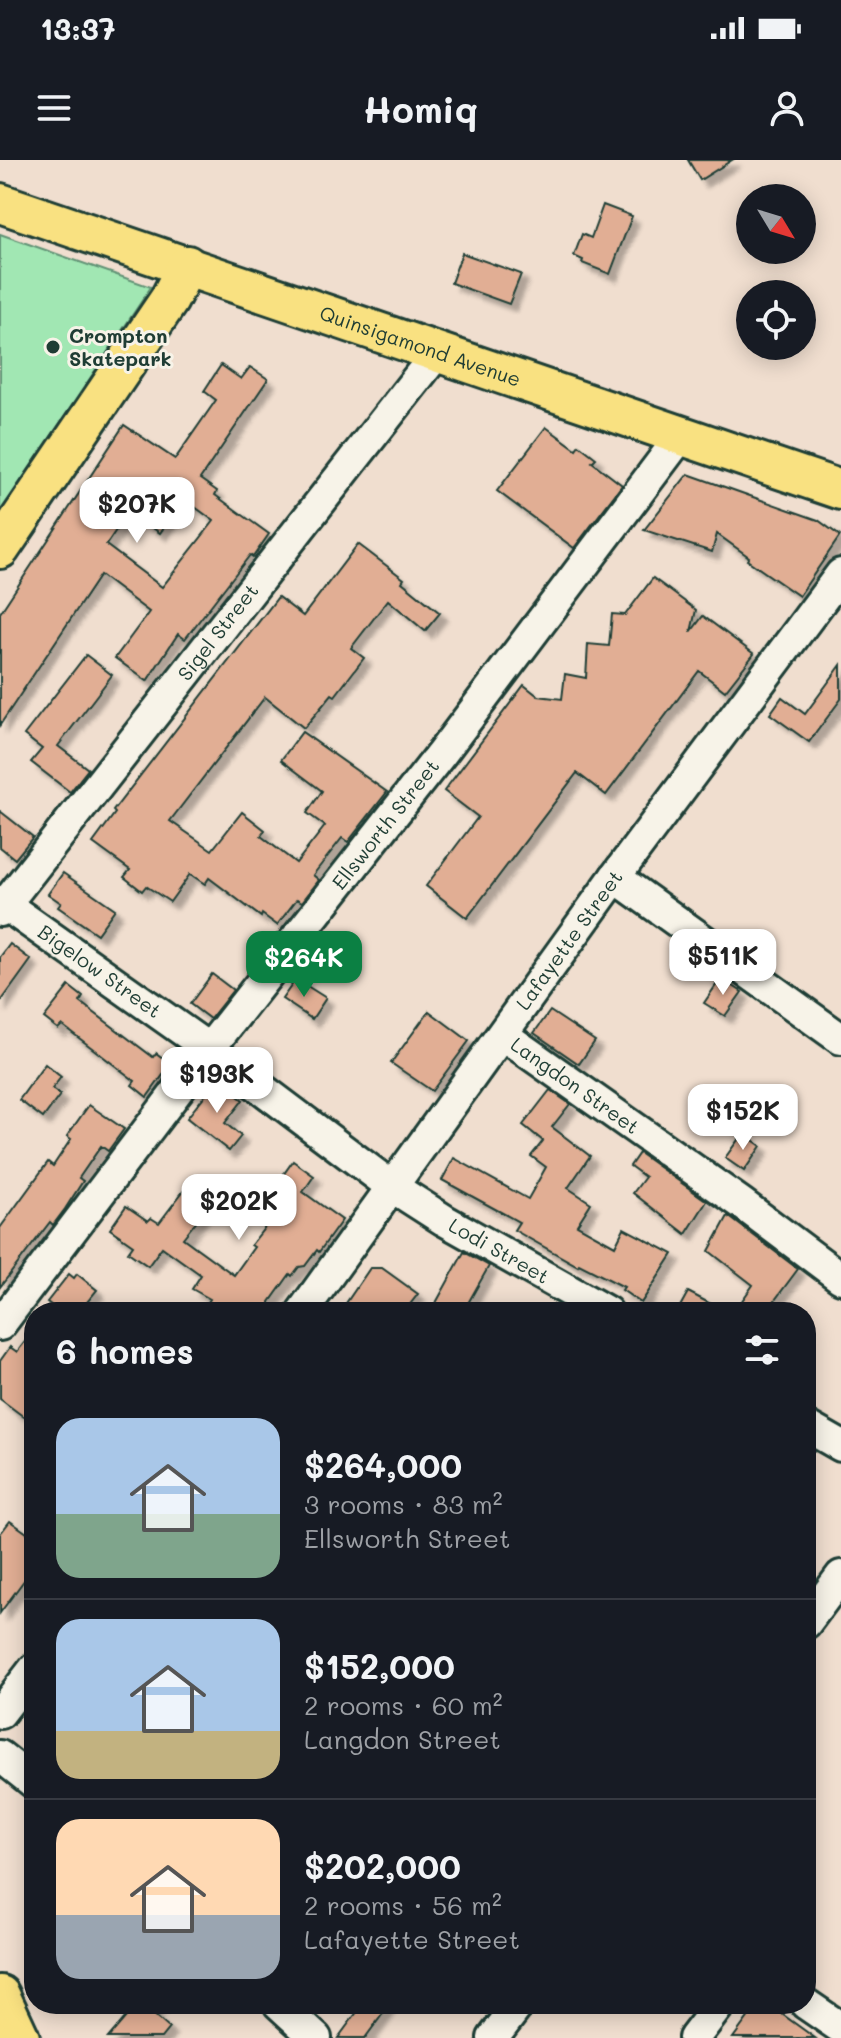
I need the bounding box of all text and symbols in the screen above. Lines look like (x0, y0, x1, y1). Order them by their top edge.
text: 13:37 (40, 8, 116, 48)
text: Homiq (363, 85, 478, 132)
icon: menu (32, 86, 76, 130)
icon: person (765, 86, 809, 130)
north arrow (736, 184, 816, 264)
map controls (736, 184, 816, 360)
button: locate (736, 280, 816, 360)
street label: Quinsigamond Avenue (316, 299, 525, 392)
place label: Crompton Skatepark (69, 322, 171, 371)
marker: Crompton Skatepark (44, 338, 62, 356)
pin: $207K (81, 477, 193, 545)
text: $207K (98, 486, 176, 520)
street label: Sigel Street (171, 578, 264, 686)
street label: Ellsworth Street (326, 753, 444, 894)
street label: Lafayette Street (510, 864, 628, 1015)
street label: Bigelow Street (33, 918, 167, 1023)
pin: $511K (667, 929, 779, 997)
pin: $264K (248, 931, 360, 999)
text: $511K (687, 938, 759, 972)
text: $264K (264, 940, 344, 974)
street label: Langdon Street (506, 1031, 645, 1139)
pin: $193K (161, 1047, 273, 1115)
text: $193K (179, 1056, 255, 1090)
pin: $152K (687, 1084, 799, 1152)
text: $152K (706, 1093, 780, 1127)
pin: $202K (183, 1174, 295, 1242)
text: $202K (200, 1183, 278, 1217)
street label: Lodi Street (445, 1211, 554, 1289)
text: 6 homes (56, 1328, 194, 1373)
icon: filters (740, 1328, 784, 1372)
text: $264,000 (304, 1442, 462, 1487)
icon: home (120, 1450, 216, 1546)
text: 3 rooms · 83 m² (304, 1487, 503, 1521)
text: Ellsworth Street (304, 1521, 510, 1555)
text: $152,000 (304, 1643, 455, 1688)
icon: home (120, 1651, 216, 1747)
text: 2 rooms · 60 m² (304, 1688, 503, 1722)
text: Langdon Street (304, 1722, 501, 1756)
text: $202,000 (304, 1843, 461, 1888)
icon: home (120, 1851, 216, 1947)
text: 2 rooms · 56 m² (304, 1888, 502, 1922)
text: Lafayette Street (304, 1922, 520, 1956)

